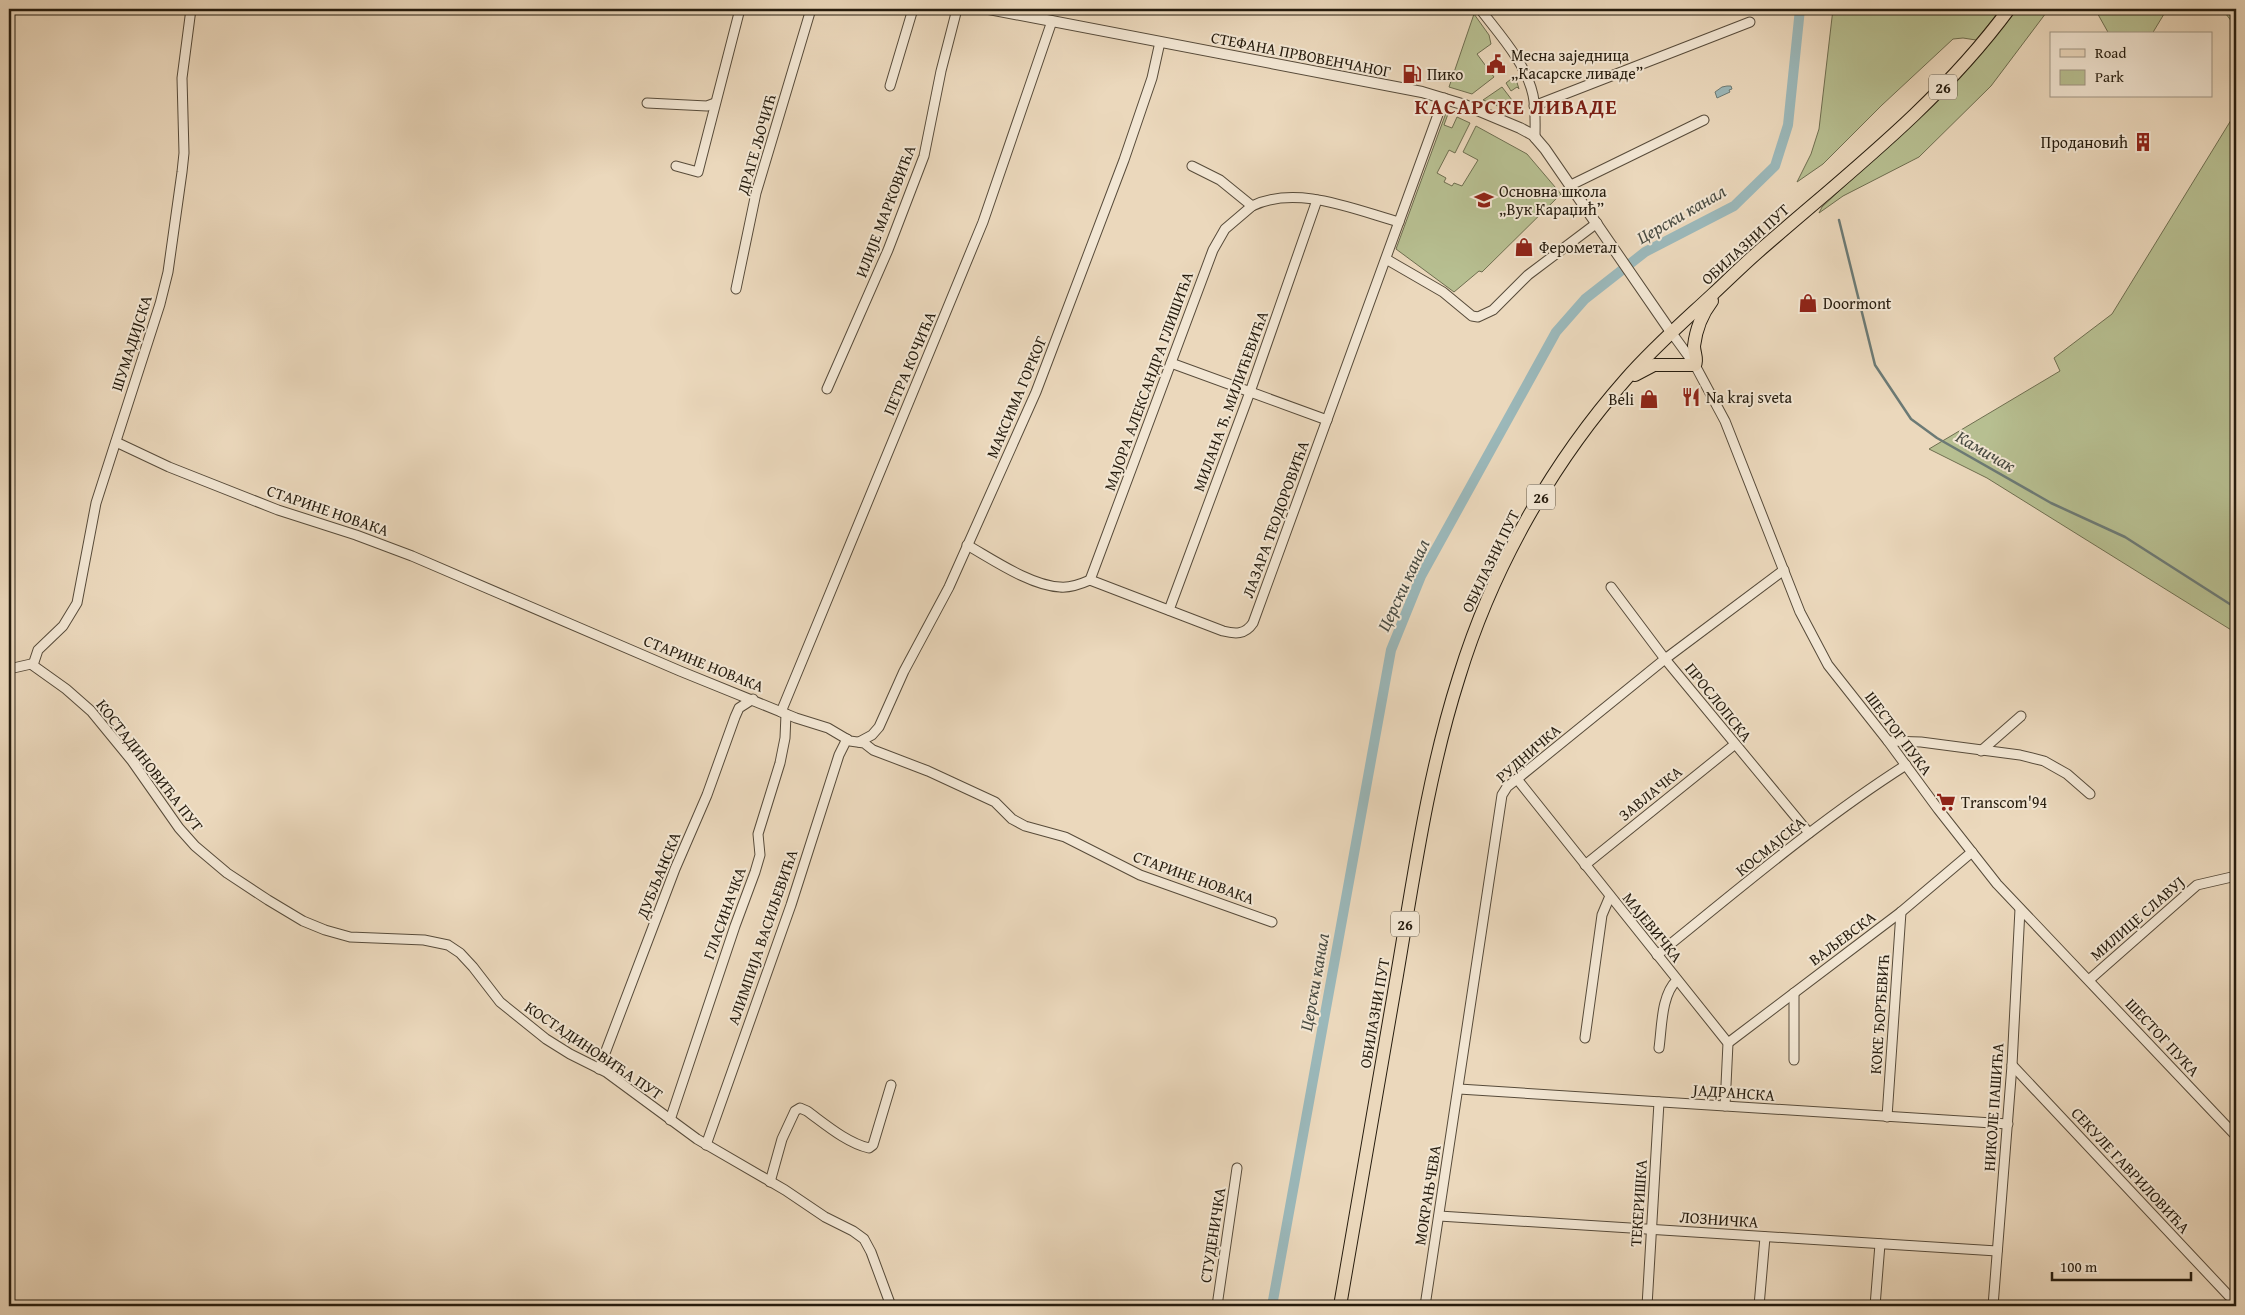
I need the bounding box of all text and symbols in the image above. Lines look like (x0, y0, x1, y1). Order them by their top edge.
street label: СТЕФАНА ПРВОВЕНЧАНОГ (1209, 25, 1393, 83)
legend (2050, 32, 2212, 98)
text: Road (2095, 42, 2126, 63)
place label: Месна заједница „Касарске ливаде” (1511, 43, 1643, 85)
public building icon: Месна заједница „Касарске ливаде” (1485, 53, 1507, 75)
place label: Пико (1427, 62, 1463, 86)
fuel station icon: Пико (1401, 63, 1423, 85)
text: Park (2095, 66, 2124, 87)
road number: 26 (1929, 74, 1957, 100)
street label: ДРАГЕ ЉОЧИЋ (730, 90, 782, 198)
district label: КАСАРСКЕ ЛИВАДЕ (1415, 91, 1617, 122)
place label: Продановић (2041, 130, 2128, 154)
building icon: Продановић (2132, 131, 2154, 153)
street label: ИЛИЈЕ МАРКОВИЋА (849, 141, 921, 281)
water label: Церски канал (1631, 177, 1731, 250)
place label: Основна школа „Вук Караџић” (1499, 179, 1607, 221)
school or university icon: Основна школа „Вук Караџић” (1473, 189, 1495, 211)
street label: ОБИЛАЗНИ ПУТ (1695, 198, 1795, 290)
place label: Ферометал (1539, 235, 1617, 259)
shop icon: Ферометал (1513, 236, 1535, 258)
street label: МАЈОРА АЛЕКСАНДРА ГЛИШИЋА (1097, 268, 1199, 494)
place label: Doormont (1823, 291, 1892, 315)
street label: ШУМАДИЈСКА (104, 292, 158, 394)
shop icon: Doormont (1797, 292, 1819, 314)
street label: ПЕТРА КОЧИЋА (876, 307, 942, 419)
street label: МИЛАНА Ђ. МИЛИЋЕВИЋА (1186, 307, 1274, 495)
street label: МАКСИМА ГОРКОГ (979, 332, 1053, 462)
place label: Na kraj sveta (1706, 385, 1793, 409)
restaurant icon: Na kraj sveta (1680, 386, 1702, 408)
place label: Beli (1608, 387, 1635, 411)
shop icon: Beli (1638, 388, 1660, 410)
water label: Камичак (1951, 423, 2021, 479)
street label: ЛАЗАРА ТЕОДОРОВИЋА (1235, 437, 1315, 601)
street label: СТАРИНЕ НОВАКА (264, 478, 393, 542)
road number: 26 (1527, 484, 1555, 510)
street label: ОБИЛАЗНИ ПУТ (1455, 506, 1525, 616)
water label: Церски канал (1370, 534, 1437, 636)
street label: СТАРИНЕ НОВАКА (640, 628, 768, 698)
street label: ПРОСЛОПСКА (1680, 657, 1759, 747)
street label: ШЕСТОГ ПУКА (1859, 686, 1939, 780)
street label: КОСТАДИНОВИЋА ПУТ (91, 694, 209, 836)
street label: РУДНИЧКА (1490, 718, 1566, 788)
street label: ЗАВЛАЧКА (1613, 760, 1687, 826)
place label: Transcom'94 (1961, 790, 2047, 814)
supermarket icon: Transcom'94 (1935, 791, 1957, 813)
street label: КОСМАЈСКА (1730, 810, 1810, 882)
street label: ДУБЉАНСКА (629, 828, 686, 923)
street label: СТАРИНЕ НОВАКА (1130, 844, 1258, 910)
street label: АЛИМПИЈА ВАСИЉЕВИЋА (721, 846, 803, 1028)
street label: ГЛАСИНАЧКА (696, 863, 752, 963)
street label: МИЛИЦЕ СЛАВУЈ (2084, 870, 2190, 966)
street label: МАЈЕВИЧКА (1617, 887, 1689, 968)
street label: ВАЉЕВСКА (1804, 905, 1881, 971)
road number: 26 (1391, 912, 1419, 936)
water label: Церски канал (1292, 930, 1336, 1033)
street label: КОКЕ ЂОРЂЕВИЋ (1863, 953, 1895, 1075)
street label: ОБИЛАЗНИ ПУТ (1352, 956, 1396, 1070)
street label: ШЕСТОГ ПУКА (2120, 992, 2206, 1082)
street label: КОСТАДИНОВИЋА ПУТ (520, 995, 668, 1105)
street label: НИКОЛЕ ПАШИЋА (1977, 1042, 2009, 1172)
street label: ЈАДРАНСКА (1690, 1077, 1776, 1107)
street label: СЕКУЛЕ ГАВРИЛОВИЋА (2066, 1101, 2196, 1239)
street label: МОКРАЊЧЕВА (1407, 1143, 1447, 1247)
street label: ТЕКЕРИШКА (1623, 1158, 1653, 1247)
street label: СТУДЕНИЧКА (1193, 1185, 1231, 1285)
street label: ЛОЗНИЧКА (1679, 1204, 1759, 1234)
scale bar (2052, 1250, 2191, 1282)
text: 100 m (2060, 1256, 2098, 1277)

